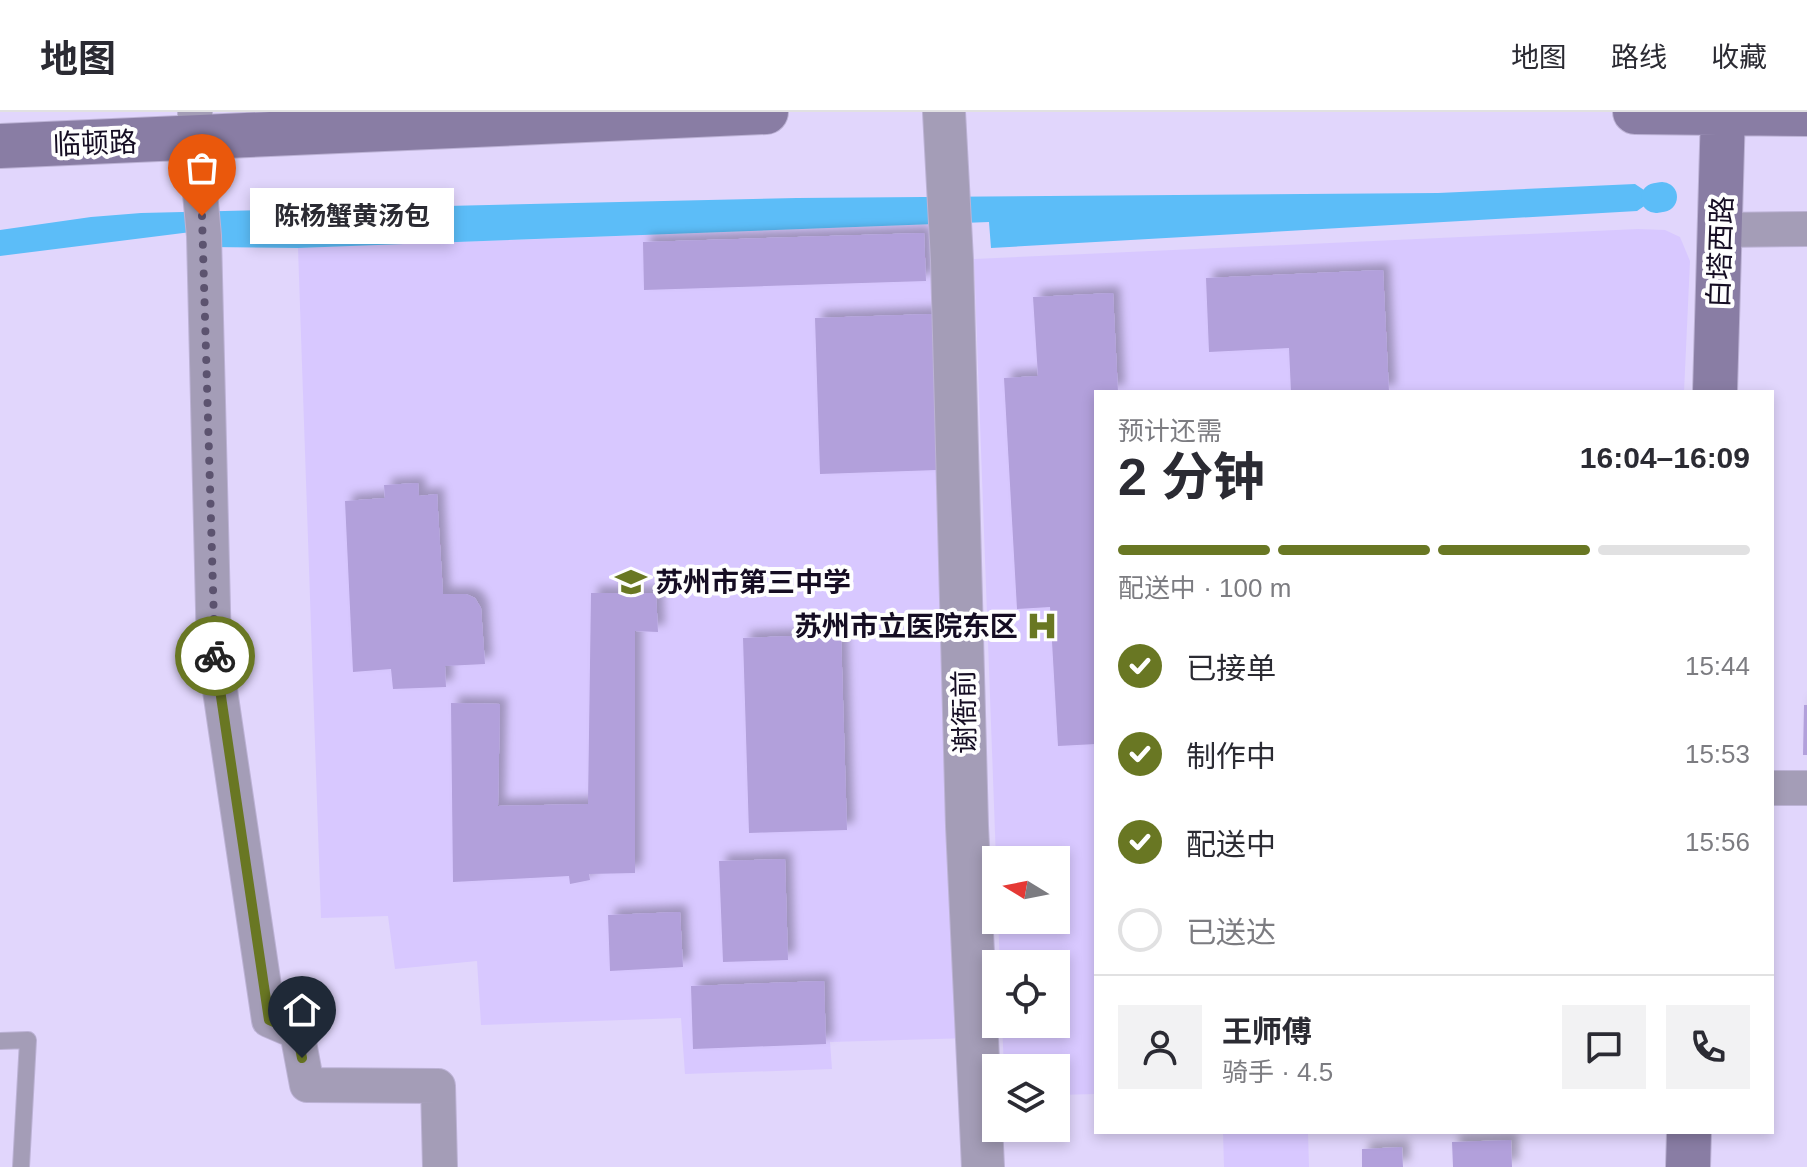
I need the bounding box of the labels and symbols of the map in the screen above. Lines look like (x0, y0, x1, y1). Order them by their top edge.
street label: 临顿路 (52, 127, 138, 160)
pin (168, 134, 236, 216)
callout: 陈杨蟹黄汤包 (250, 188, 454, 244)
street label: 白塔西路 (1703, 196, 1738, 309)
school or university icon: 苏州市第三中学 (614, 565, 648, 599)
place label: 苏州市第三中学 (655, 567, 851, 598)
hospital icon: 苏州市立医院东区 (1025, 609, 1059, 643)
place label: 苏州市立医院东区 (794, 611, 1018, 642)
courier (175, 616, 255, 696)
street label: 谢衙前 (948, 670, 981, 754)
north arrow (982, 846, 1070, 934)
pin (268, 976, 336, 1058)

